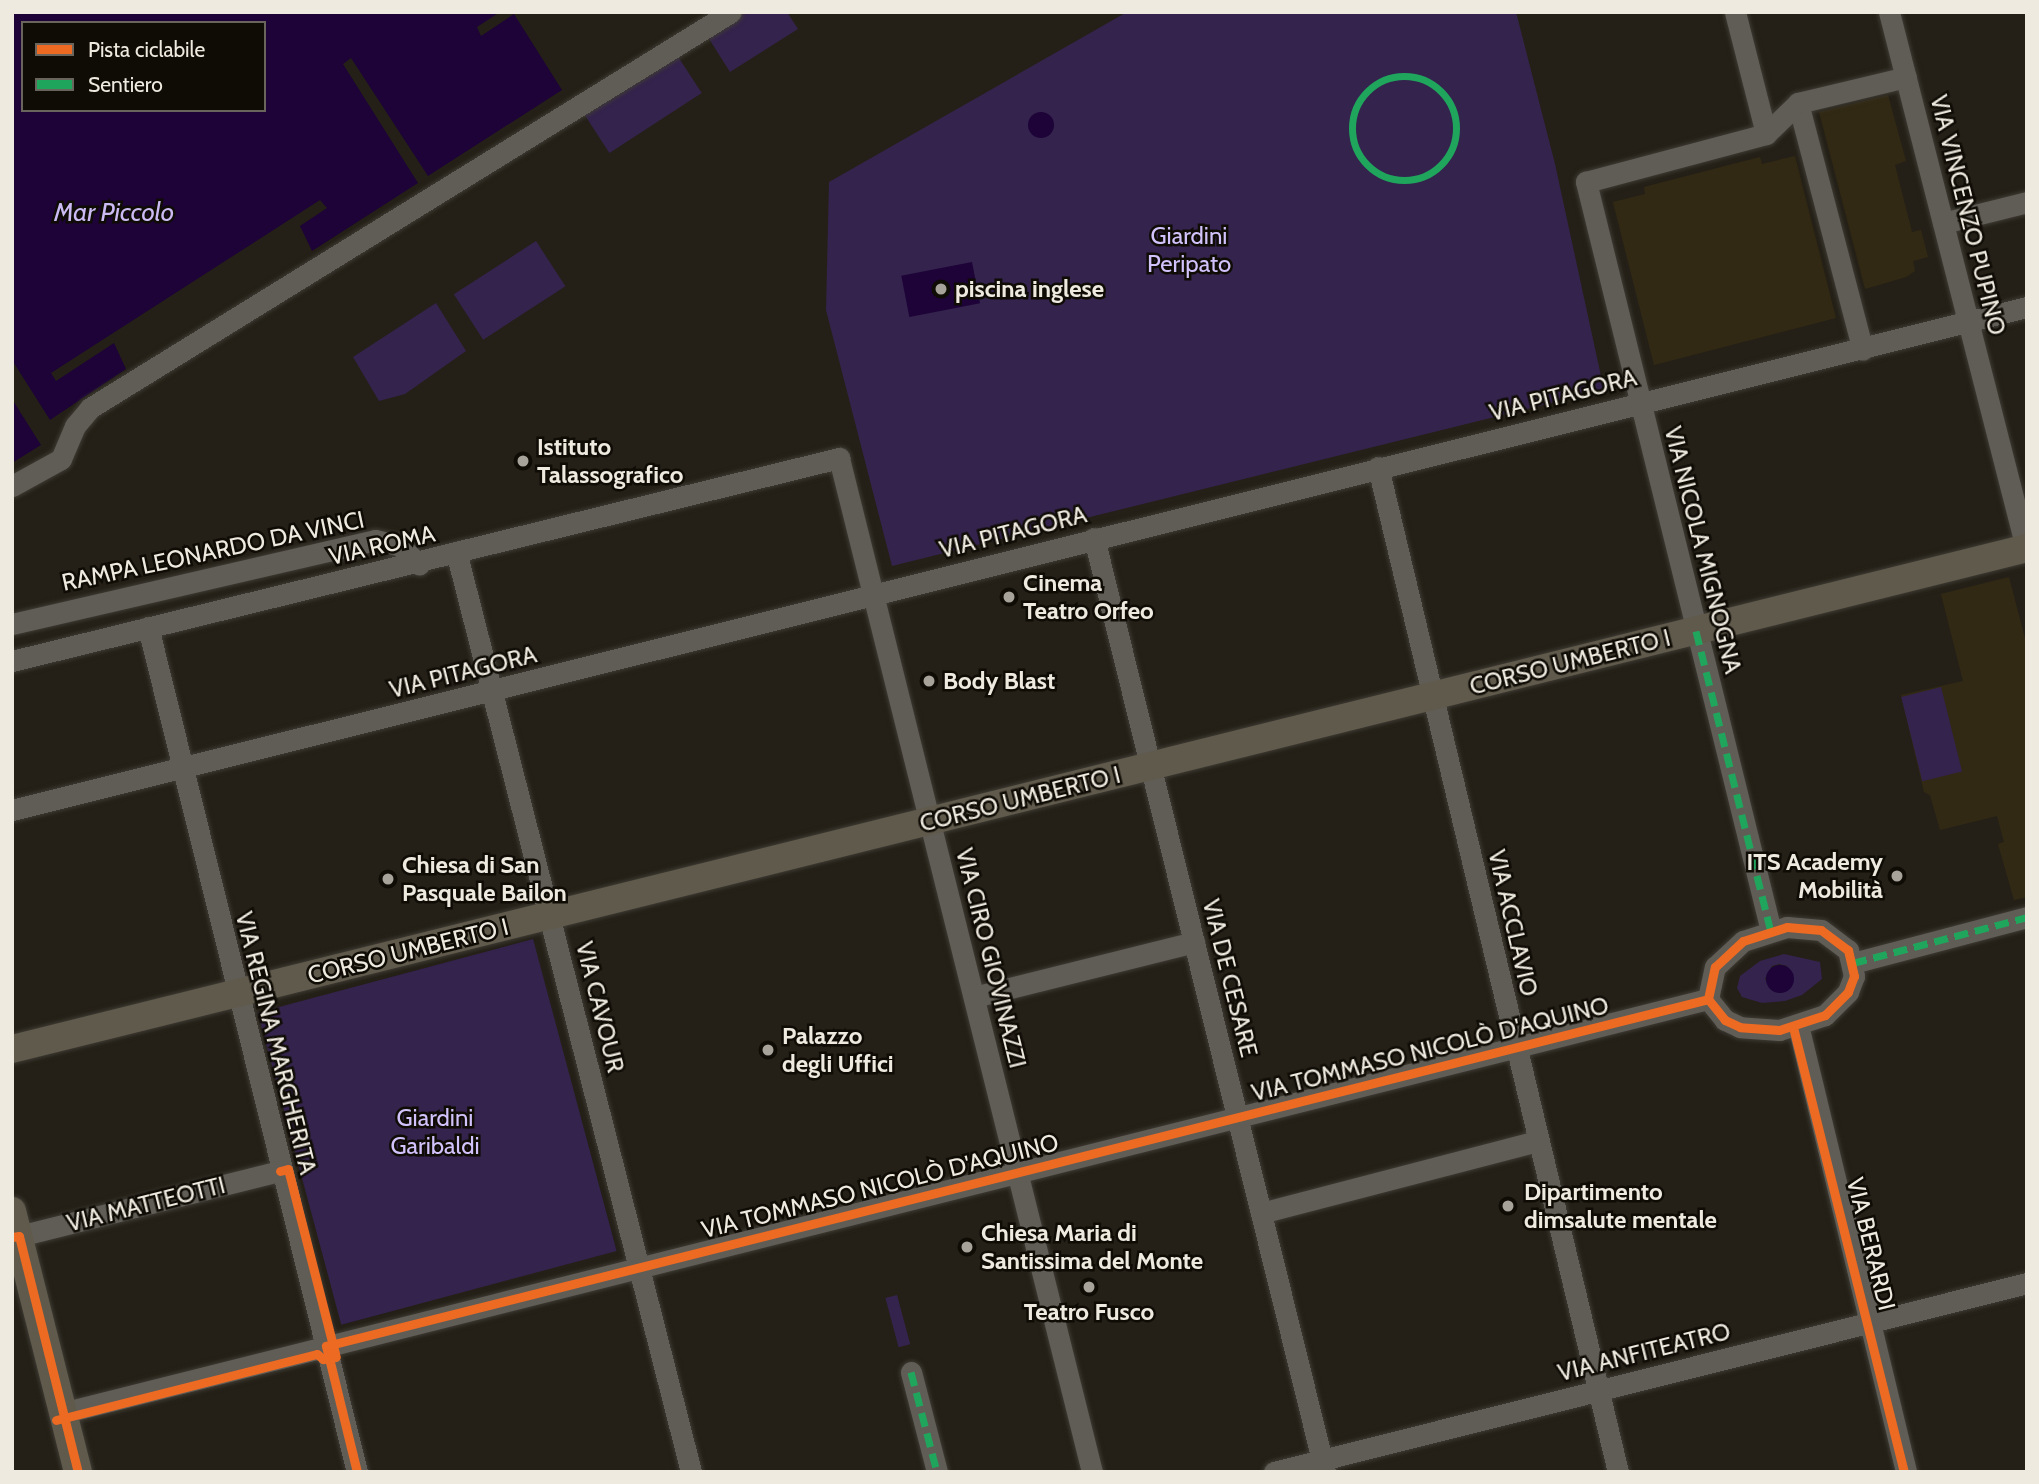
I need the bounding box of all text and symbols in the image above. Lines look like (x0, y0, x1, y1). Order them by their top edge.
legend (21, 21, 266, 112)
text: Pista ciclabile (88, 37, 205, 62)
text: Sentiero (88, 72, 163, 97)
street label: VIA VINCENZO PUPINO (1924, 92, 2012, 338)
water label: Mar Piccolo (54, 197, 174, 229)
park label: Giardini Peripato (1147, 222, 1231, 278)
place label: piscina inglese (955, 275, 1104, 303)
marker: piscina inglese (933, 281, 949, 297)
street label: VIA PITAGORA (1486, 363, 1640, 427)
street label: VIA NICOLA MIGNOGNA (1658, 423, 1748, 677)
place label: Istituto Talassografico (537, 433, 684, 489)
marker: Istituto Talassografico (515, 453, 531, 469)
street label: VIA PITAGORA (936, 500, 1090, 564)
street label: RAMPA LEONARDO DA VINCI (59, 505, 367, 597)
street label: VIA ROMA (326, 519, 438, 571)
place label: Cinema Teatro Orfeo (1023, 569, 1154, 625)
marker: Cinema Teatro Orfeo (1001, 589, 1017, 605)
street label: CORSO UMBERTO I (1467, 623, 1673, 701)
street label: VIA PITAGORA (386, 640, 540, 704)
place label: Body Blast (943, 667, 1055, 695)
marker: Body Blast (921, 673, 937, 689)
street label: CORSO UMBERTO I (917, 760, 1123, 838)
street label: VIA CIRO GIOVINAZZI (950, 845, 1032, 1071)
street label: VIA ACCLAVIO (1482, 847, 1544, 999)
place label: ITS Academy Mobilità (1747, 848, 1883, 904)
place label: Chiesa di San Pasquale Bailon (402, 851, 567, 907)
marker: ITS Academy Mobilità (1889, 868, 1905, 884)
marker: Chiesa di San Pasquale Bailon (380, 871, 396, 887)
street label: VIA DE CESARE (1196, 896, 1264, 1060)
street label: VIA REGINA MARGHERITA (229, 909, 323, 1177)
street label: CORSO UMBERTO I (305, 912, 511, 990)
street label: VIA CAVOUR (570, 938, 630, 1076)
street label: VIA TOMMASO NICOLÒ D'AQUINO (1249, 991, 1611, 1107)
place label: Palazzo degli Uffici (782, 1022, 894, 1078)
marker: Palazzo degli Uffici (760, 1042, 776, 1058)
park label: Giardini Garibaldi (390, 1104, 480, 1160)
street label: VIA TOMMASO NICOLÒ D'AQUINO (699, 1128, 1061, 1244)
street label: VIA MATTEOTTI (64, 1170, 228, 1238)
street label: VIA BERARDI (1841, 1175, 1901, 1313)
place label: Dipartimento dimsalute mentale (1524, 1178, 1717, 1234)
marker: Dipartimento dimsalute mentale (1498, 1196, 1518, 1216)
place label: Chiesa Maria di Santissima del Monte (981, 1219, 1203, 1275)
marker: Chiesa Maria di Santissima del Monte (959, 1239, 975, 1255)
marker: Teatro Fusco (1081, 1279, 1097, 1295)
place label: Teatro Fusco (1024, 1298, 1154, 1326)
street label: VIA ANFITEATRO (1555, 1317, 1733, 1387)

